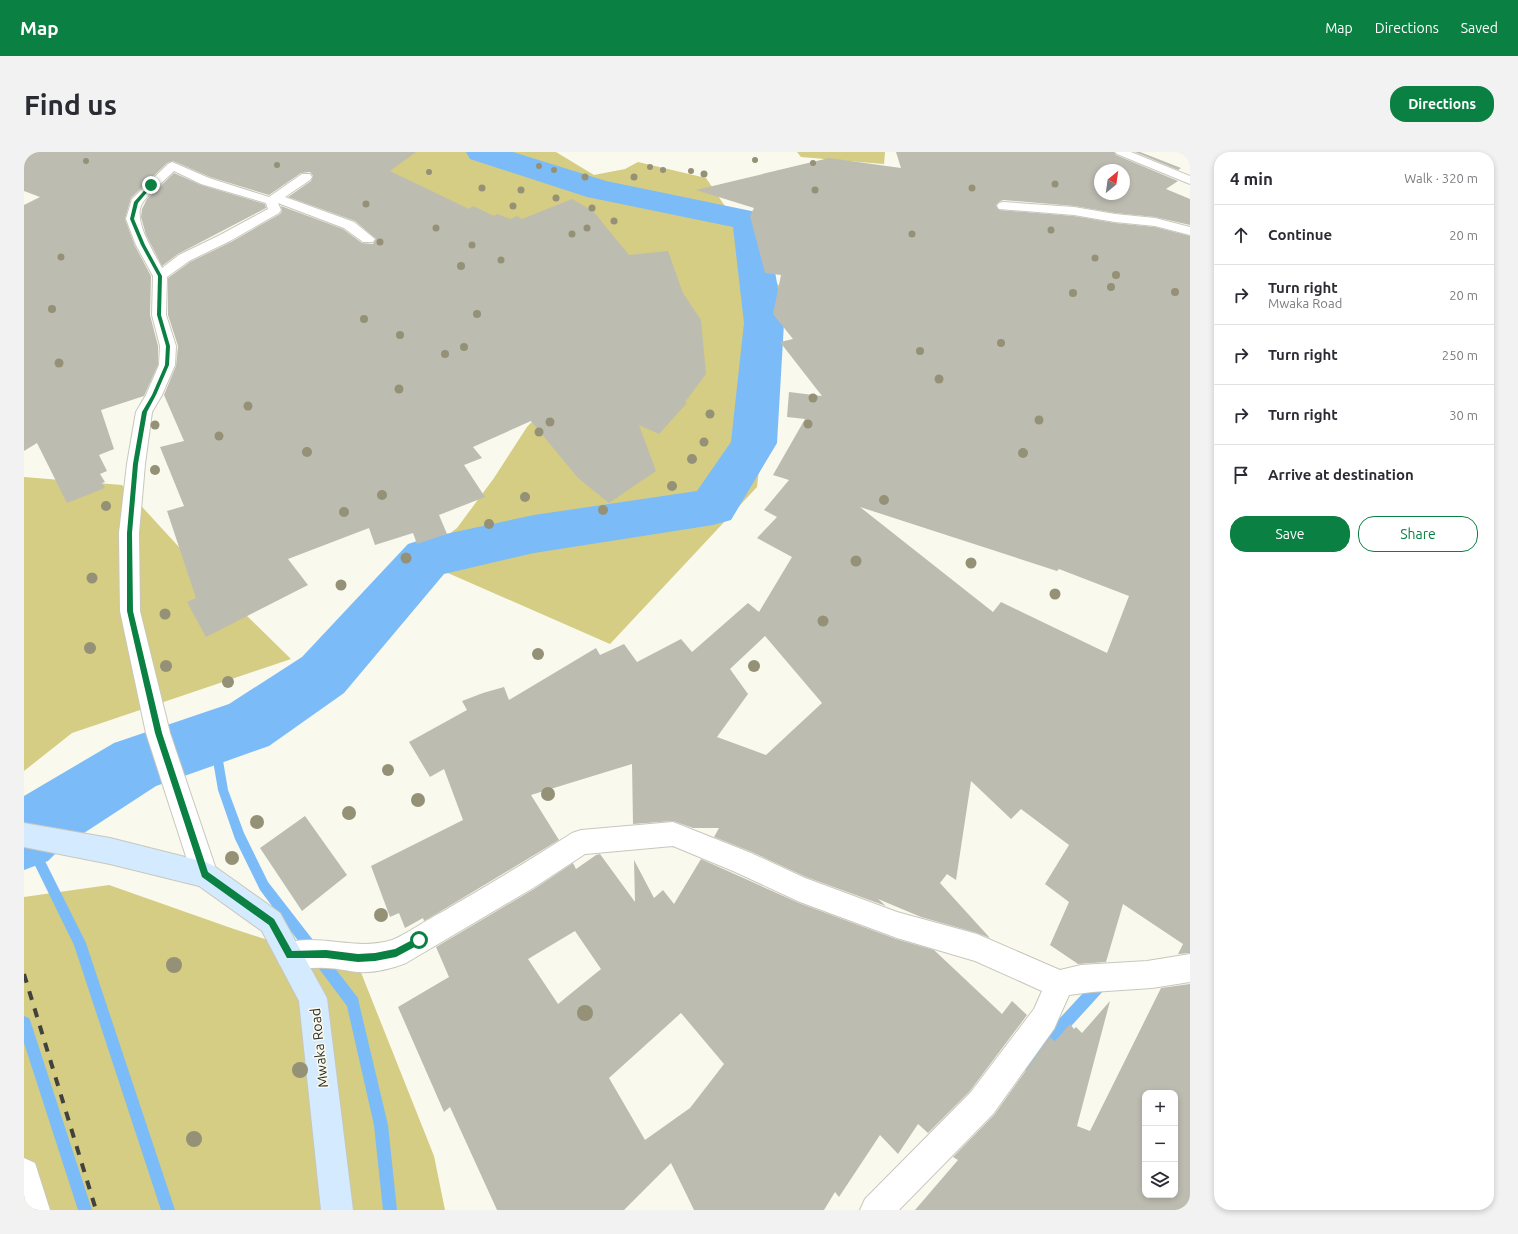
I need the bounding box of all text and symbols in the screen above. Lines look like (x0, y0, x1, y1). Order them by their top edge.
text: Map (20, 17, 59, 39)
text: Map (1325, 20, 1353, 36)
text: Directions (1375, 20, 1439, 36)
text: Saved (1461, 20, 1498, 36)
button: Directions (1390, 86, 1494, 122)
text: Find us (24, 89, 117, 120)
north arrow (1094, 164, 1130, 200)
text: 4 min (1230, 169, 1273, 188)
text: Walk · 320 m (1404, 171, 1478, 185)
route end (142, 176, 160, 194)
icon: ahead (1230, 224, 1252, 246)
text: Continue (1268, 226, 1332, 243)
text: 20 m (1449, 228, 1478, 242)
text: Turn right (1268, 279, 1338, 296)
icon: right (1230, 284, 1252, 306)
text: 20 m (1449, 288, 1478, 302)
text: Mwaka Road (1268, 296, 1342, 310)
icon: right (1230, 344, 1252, 366)
text: Turn right (1268, 346, 1338, 363)
text: 250 m (1442, 348, 1478, 362)
icon: right (1230, 404, 1252, 426)
text: Turn right (1268, 406, 1338, 423)
text: 30 m (1449, 408, 1478, 422)
icon: arrive (1230, 464, 1252, 486)
text: Arrive at destination (1268, 466, 1414, 483)
button: Save (1230, 516, 1350, 552)
button: Share (1358, 516, 1478, 552)
route start (410, 931, 428, 949)
street label: Mwaka Road (307, 1007, 331, 1089)
map controls (1142, 1090, 1178, 1198)
button: + (1142, 1090, 1178, 1126)
button: − (1142, 1126, 1178, 1162)
button: layers (1142, 1162, 1178, 1198)

